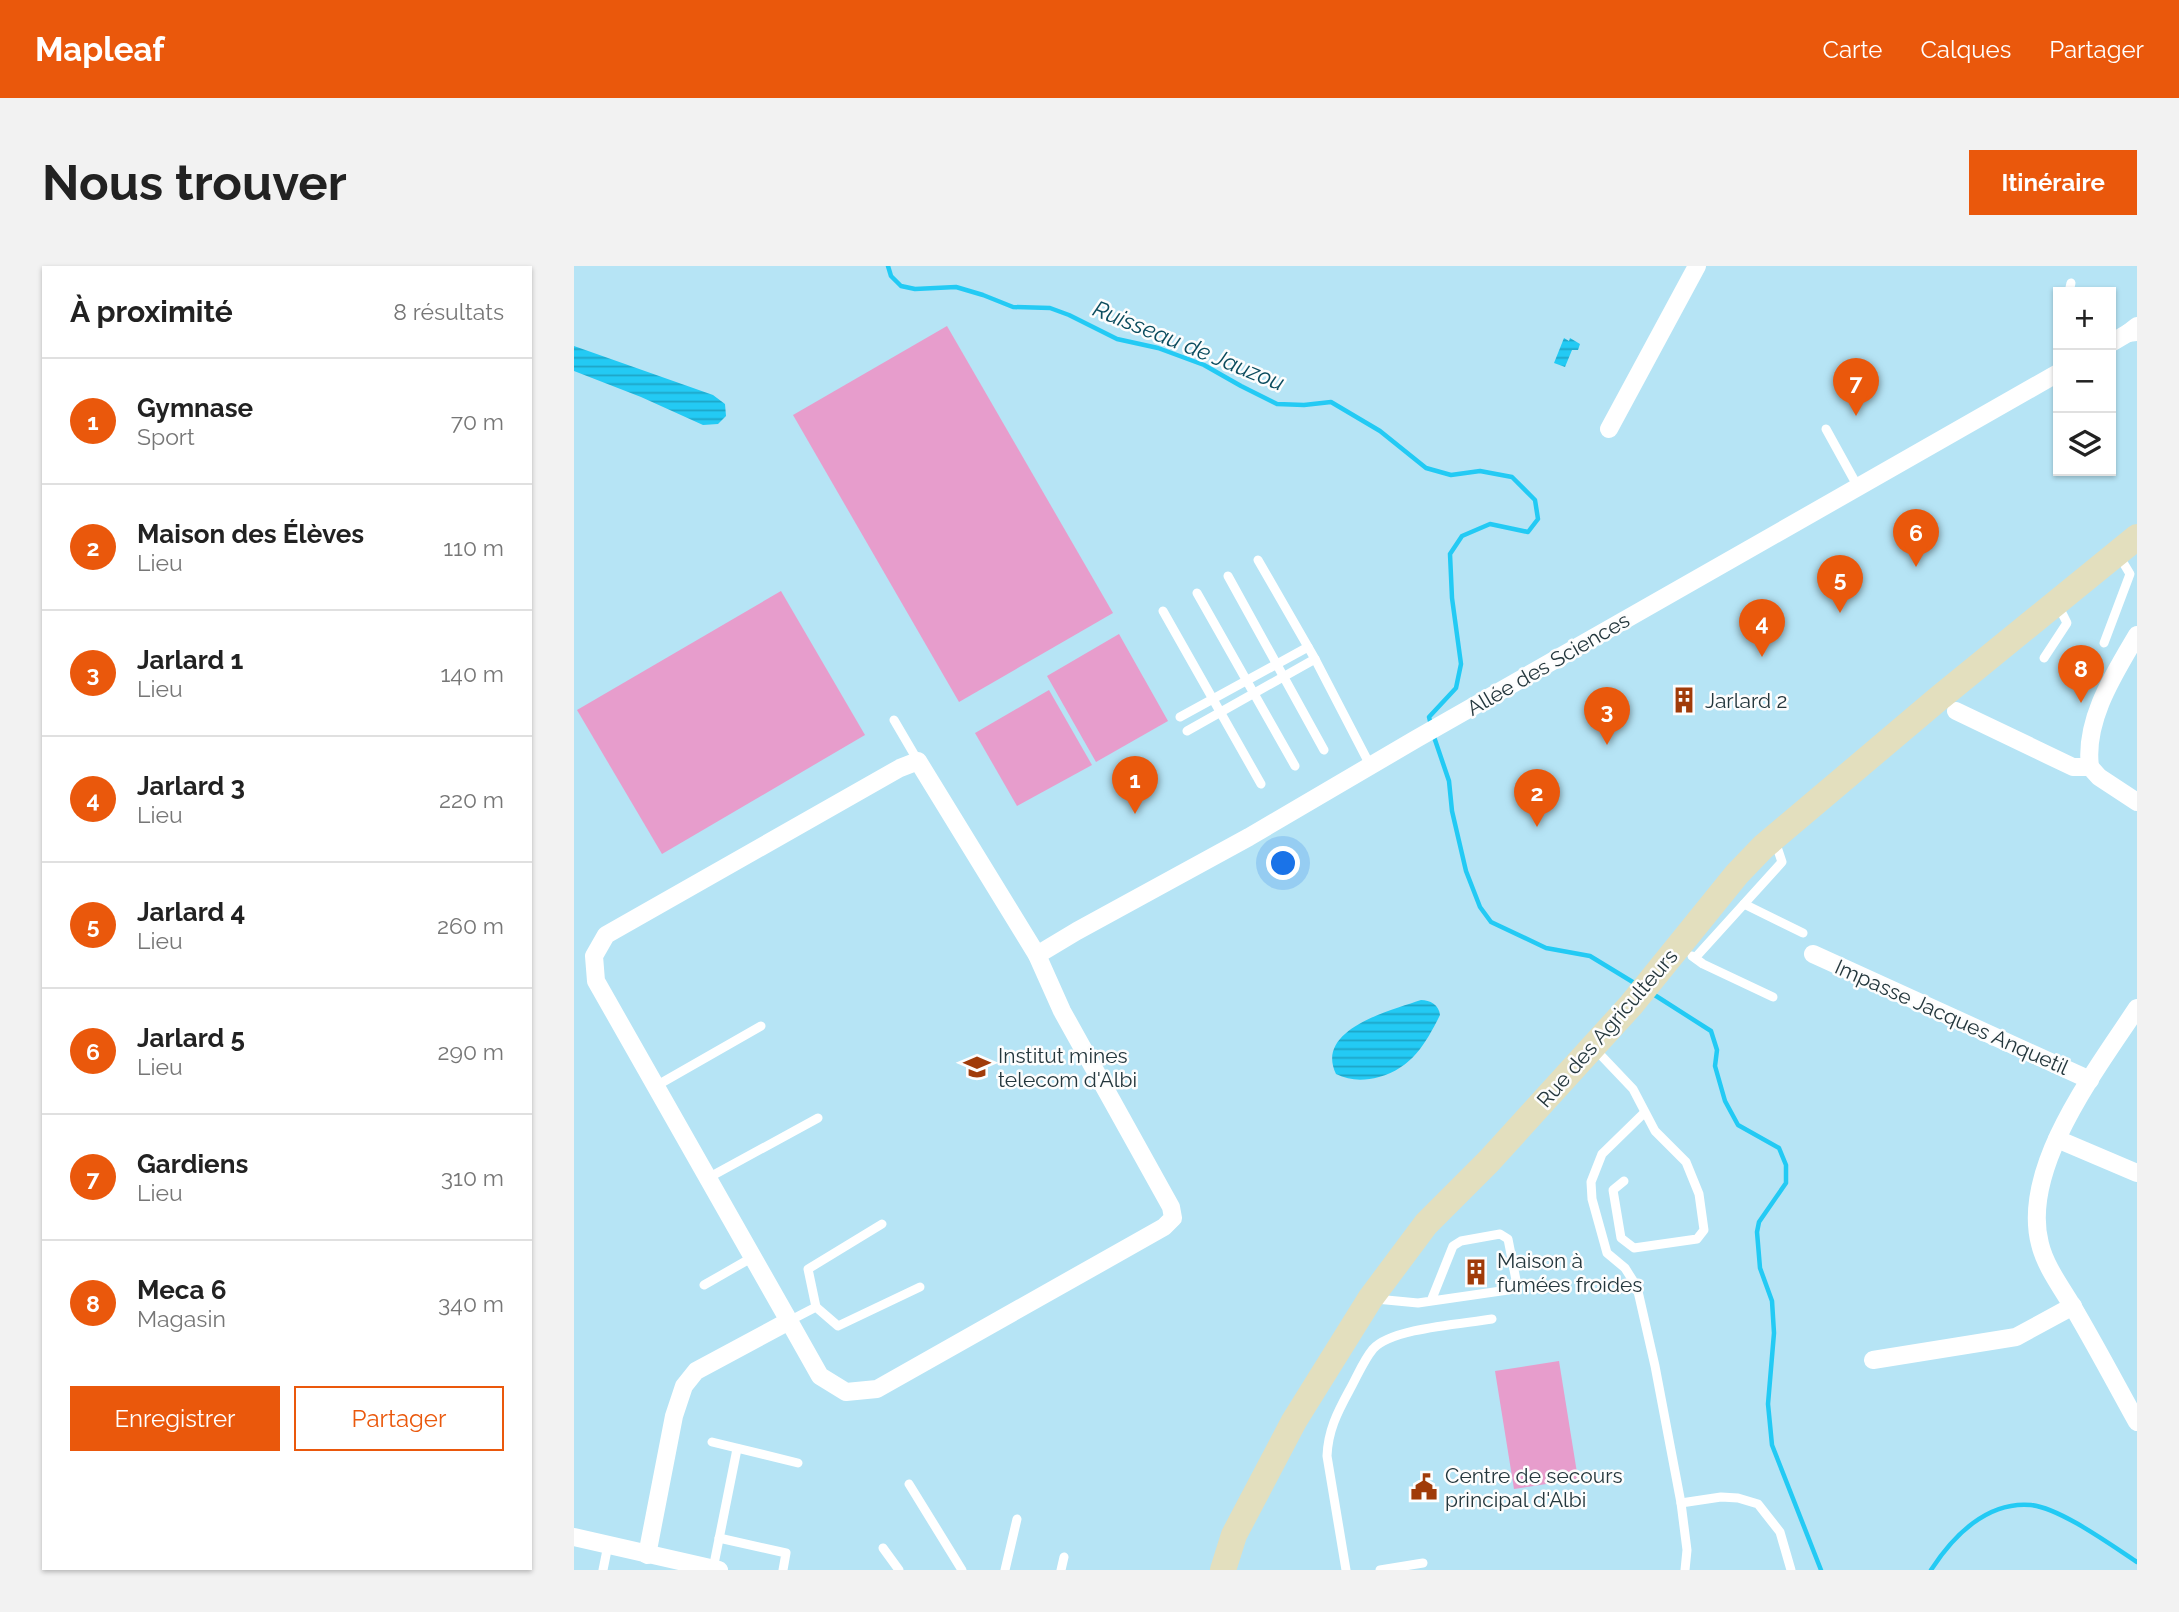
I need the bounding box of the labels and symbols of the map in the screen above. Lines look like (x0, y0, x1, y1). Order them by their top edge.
water label: Ruisseau de Jauzou (1089, 294, 1289, 396)
pin: 7 (1833, 358, 1879, 416)
pin: 6 (1893, 509, 1939, 567)
pin: 5 (1817, 555, 1863, 613)
pin: 4 (1739, 599, 1785, 657)
street label: Allée des Sciences (1462, 607, 1634, 721)
pin: 8 (2058, 645, 2104, 703)
building icon: Jarlard 2 (1669, 685, 1699, 715)
pin: 3 (1584, 687, 1630, 745)
place label: Jarlard 2 (1705, 688, 1787, 713)
pin: 1 (1112, 756, 1158, 814)
pin: 2 (1514, 769, 1560, 827)
your location (1266, 846, 1300, 880)
street label: Rue des Agriculteurs (1531, 944, 1683, 1112)
street label: Impasse Jacques Anquetil (1831, 954, 2073, 1080)
place label: Institut mines telecom d'Albi (998, 1043, 1137, 1092)
school or university icon: Institut mines telecom d'Albi (962, 1052, 992, 1082)
place label: Maison à fumées froides (1497, 1248, 1642, 1297)
building icon: Maison à fumées froides (1461, 1257, 1491, 1287)
place label: Centre de secours principal d'Albi (1445, 1463, 1623, 1512)
public building icon: Centre de secours principal d'Albi (1409, 1472, 1439, 1502)

